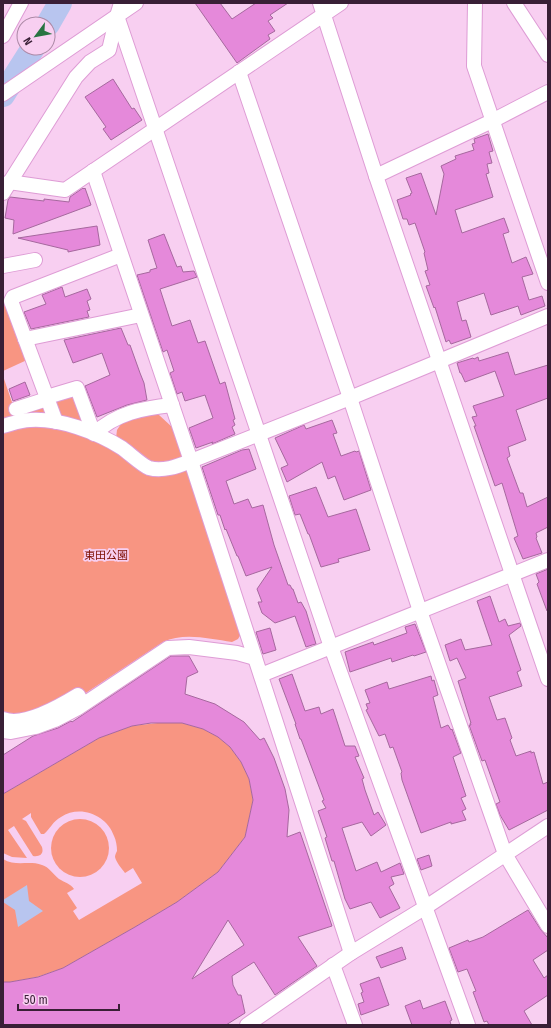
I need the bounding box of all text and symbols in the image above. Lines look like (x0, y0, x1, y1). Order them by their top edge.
north arrow (16, 16, 56, 56)
text: N (21, 35, 35, 47)
park label: 東田公園 (84, 549, 128, 562)
scale bar (18, 986, 119, 1012)
text: 50 m (24, 993, 48, 1007)

